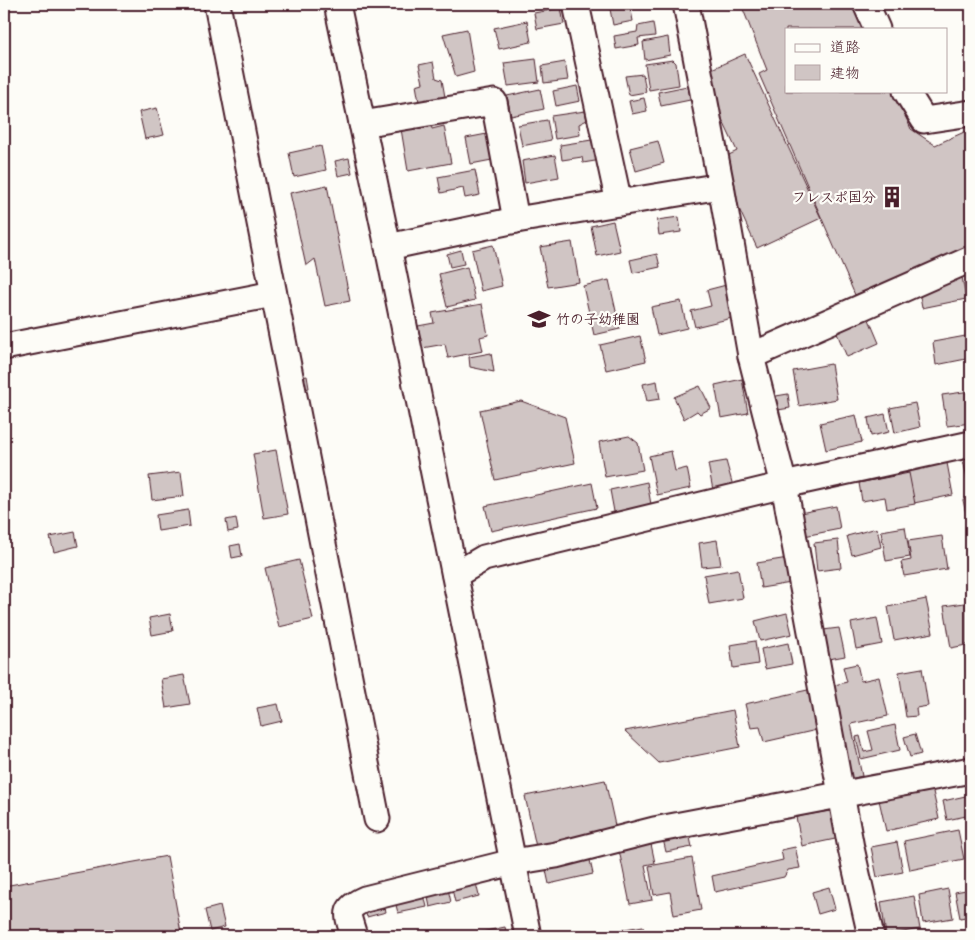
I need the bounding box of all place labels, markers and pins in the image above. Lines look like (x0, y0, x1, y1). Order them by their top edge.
building icon: フレスポ国分 (879, 184, 905, 210)
place label: フレスポ国分 (792, 188, 876, 206)
school or university icon: 竹の子幼稚園 (526, 306, 552, 332)
place label: 竹の子幼稚園 (556, 310, 640, 328)

